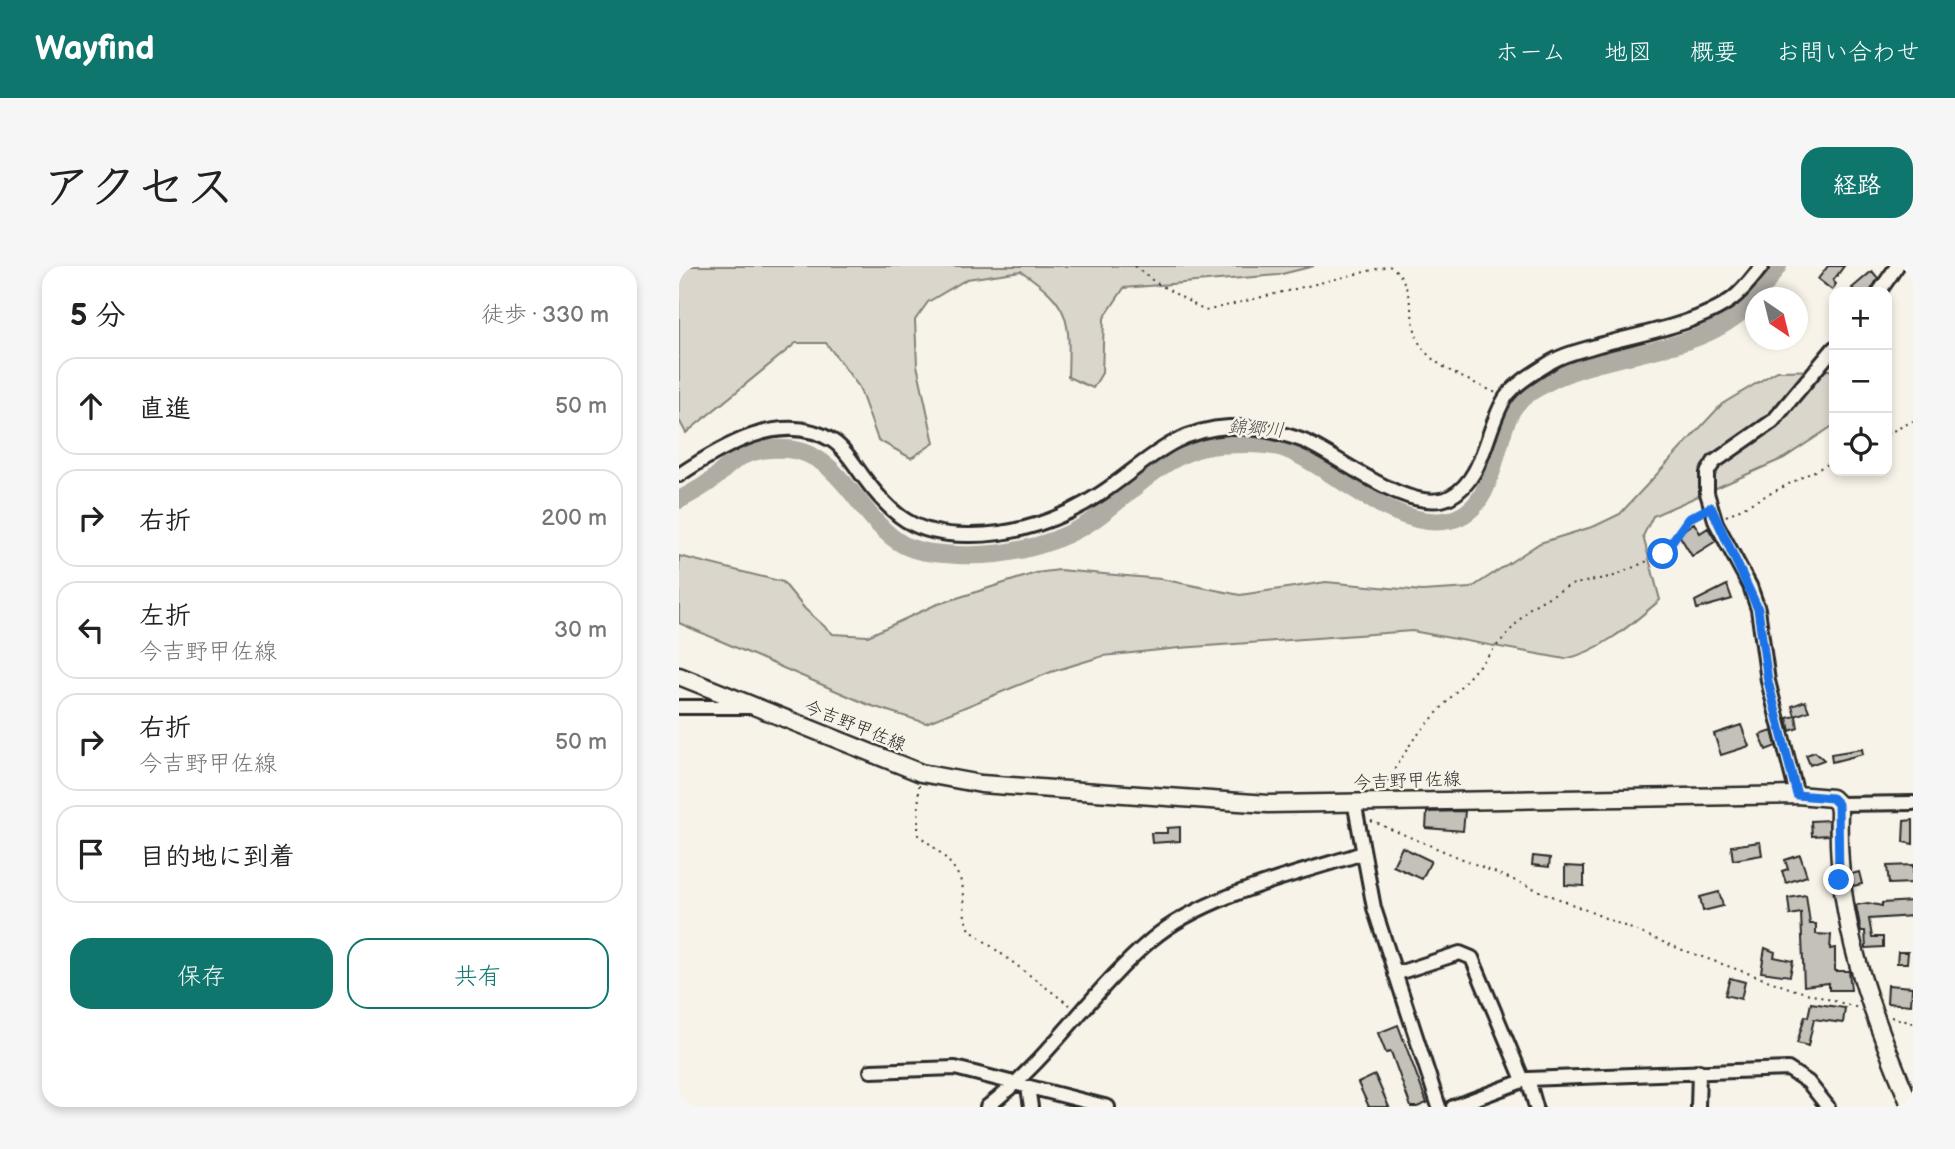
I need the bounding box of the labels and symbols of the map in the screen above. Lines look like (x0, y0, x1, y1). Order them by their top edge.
north arrow (1745, 287, 1808, 350)
water label: 錦郷川 (1227, 416, 1285, 442)
route start (1647, 538, 1678, 569)
street label: 今吉野甲佐線 (801, 696, 909, 756)
street label: 今吉野甲佐線 (1353, 769, 1461, 793)
route end (1823, 864, 1854, 895)

